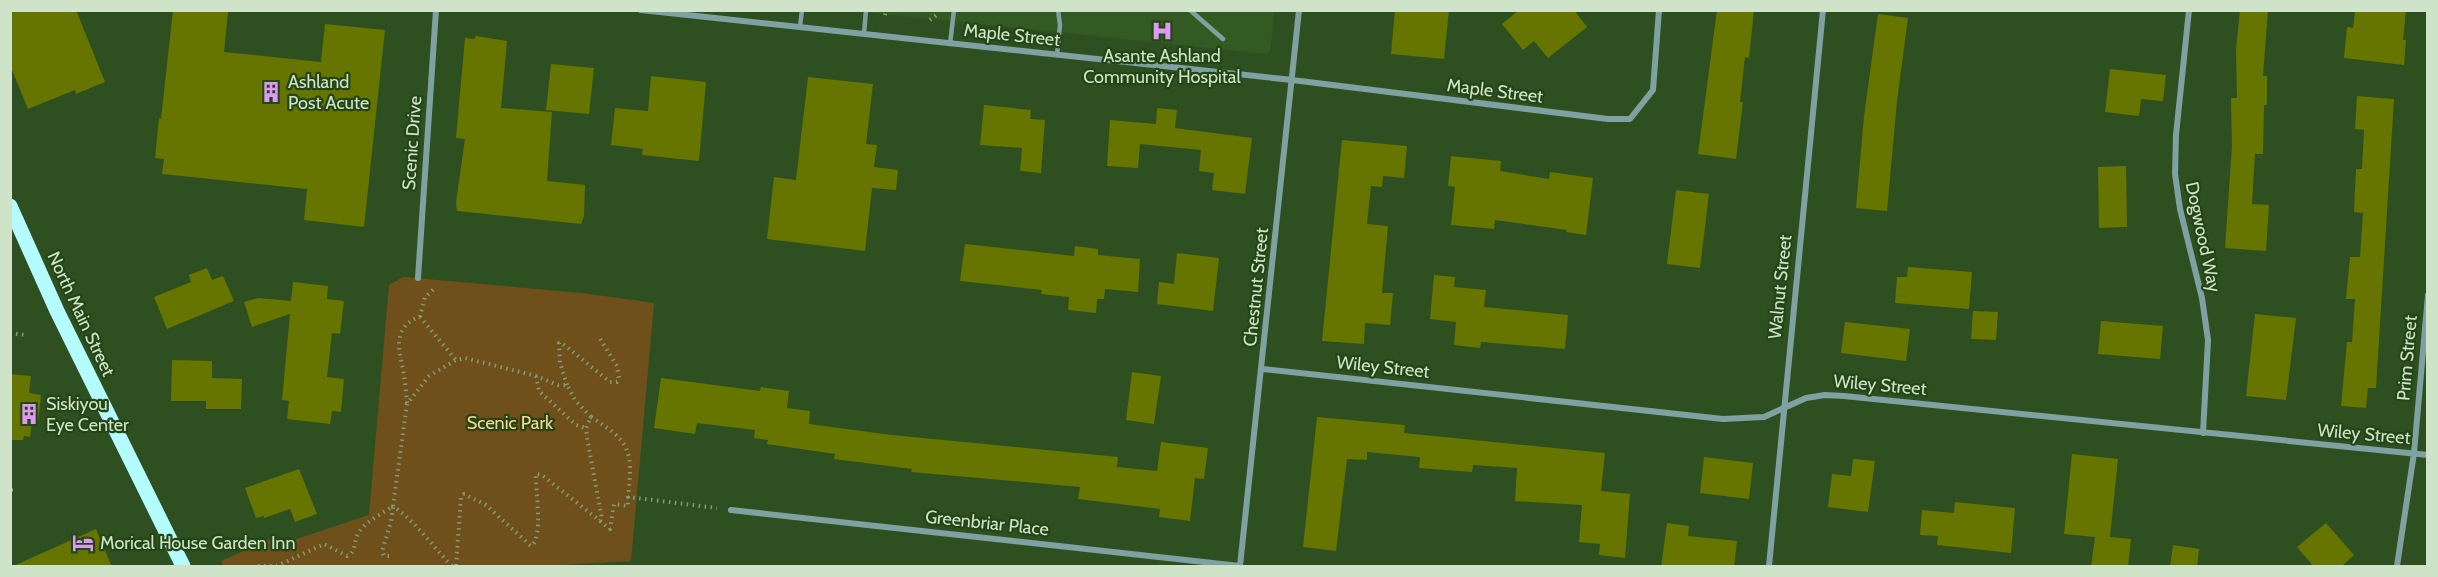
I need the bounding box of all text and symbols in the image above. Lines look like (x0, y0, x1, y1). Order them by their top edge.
street label: Maple Street (963, 19, 1061, 51)
hospital icon: Asante Ashland Community Hospital (1150, 19, 1174, 43)
place label: Asante Ashland Community Hospital (1083, 45, 1241, 88)
place label: Ashland Post Acute (288, 71, 369, 114)
street label: Maple Street (1446, 74, 1544, 108)
building icon: Ashland Post Acute (259, 80, 283, 104)
street label: Scenic Drive (398, 95, 426, 191)
street label: Dogwood Way (2181, 180, 2225, 294)
street label: Chestnut Street (1239, 226, 1273, 348)
street label: Walnut Street (1764, 234, 1796, 340)
street label: North Main Street (42, 248, 120, 380)
street label: Prim Street (2392, 314, 2422, 402)
street label: Wiley Street (1335, 351, 1431, 383)
street label: Wiley Street (1832, 370, 1928, 400)
place label: Siskiyou Eye Center (46, 393, 129, 436)
building icon: Siskiyou Eye Center (17, 402, 41, 426)
park label: Scenic Park (467, 412, 554, 434)
street label: Wiley Street (2316, 419, 2412, 449)
street label: Greenbriar Place (924, 506, 1050, 540)
hotel icon: Morical House Garden Inn (71, 531, 95, 555)
place label: Morical House Garden Inn (100, 532, 295, 554)

